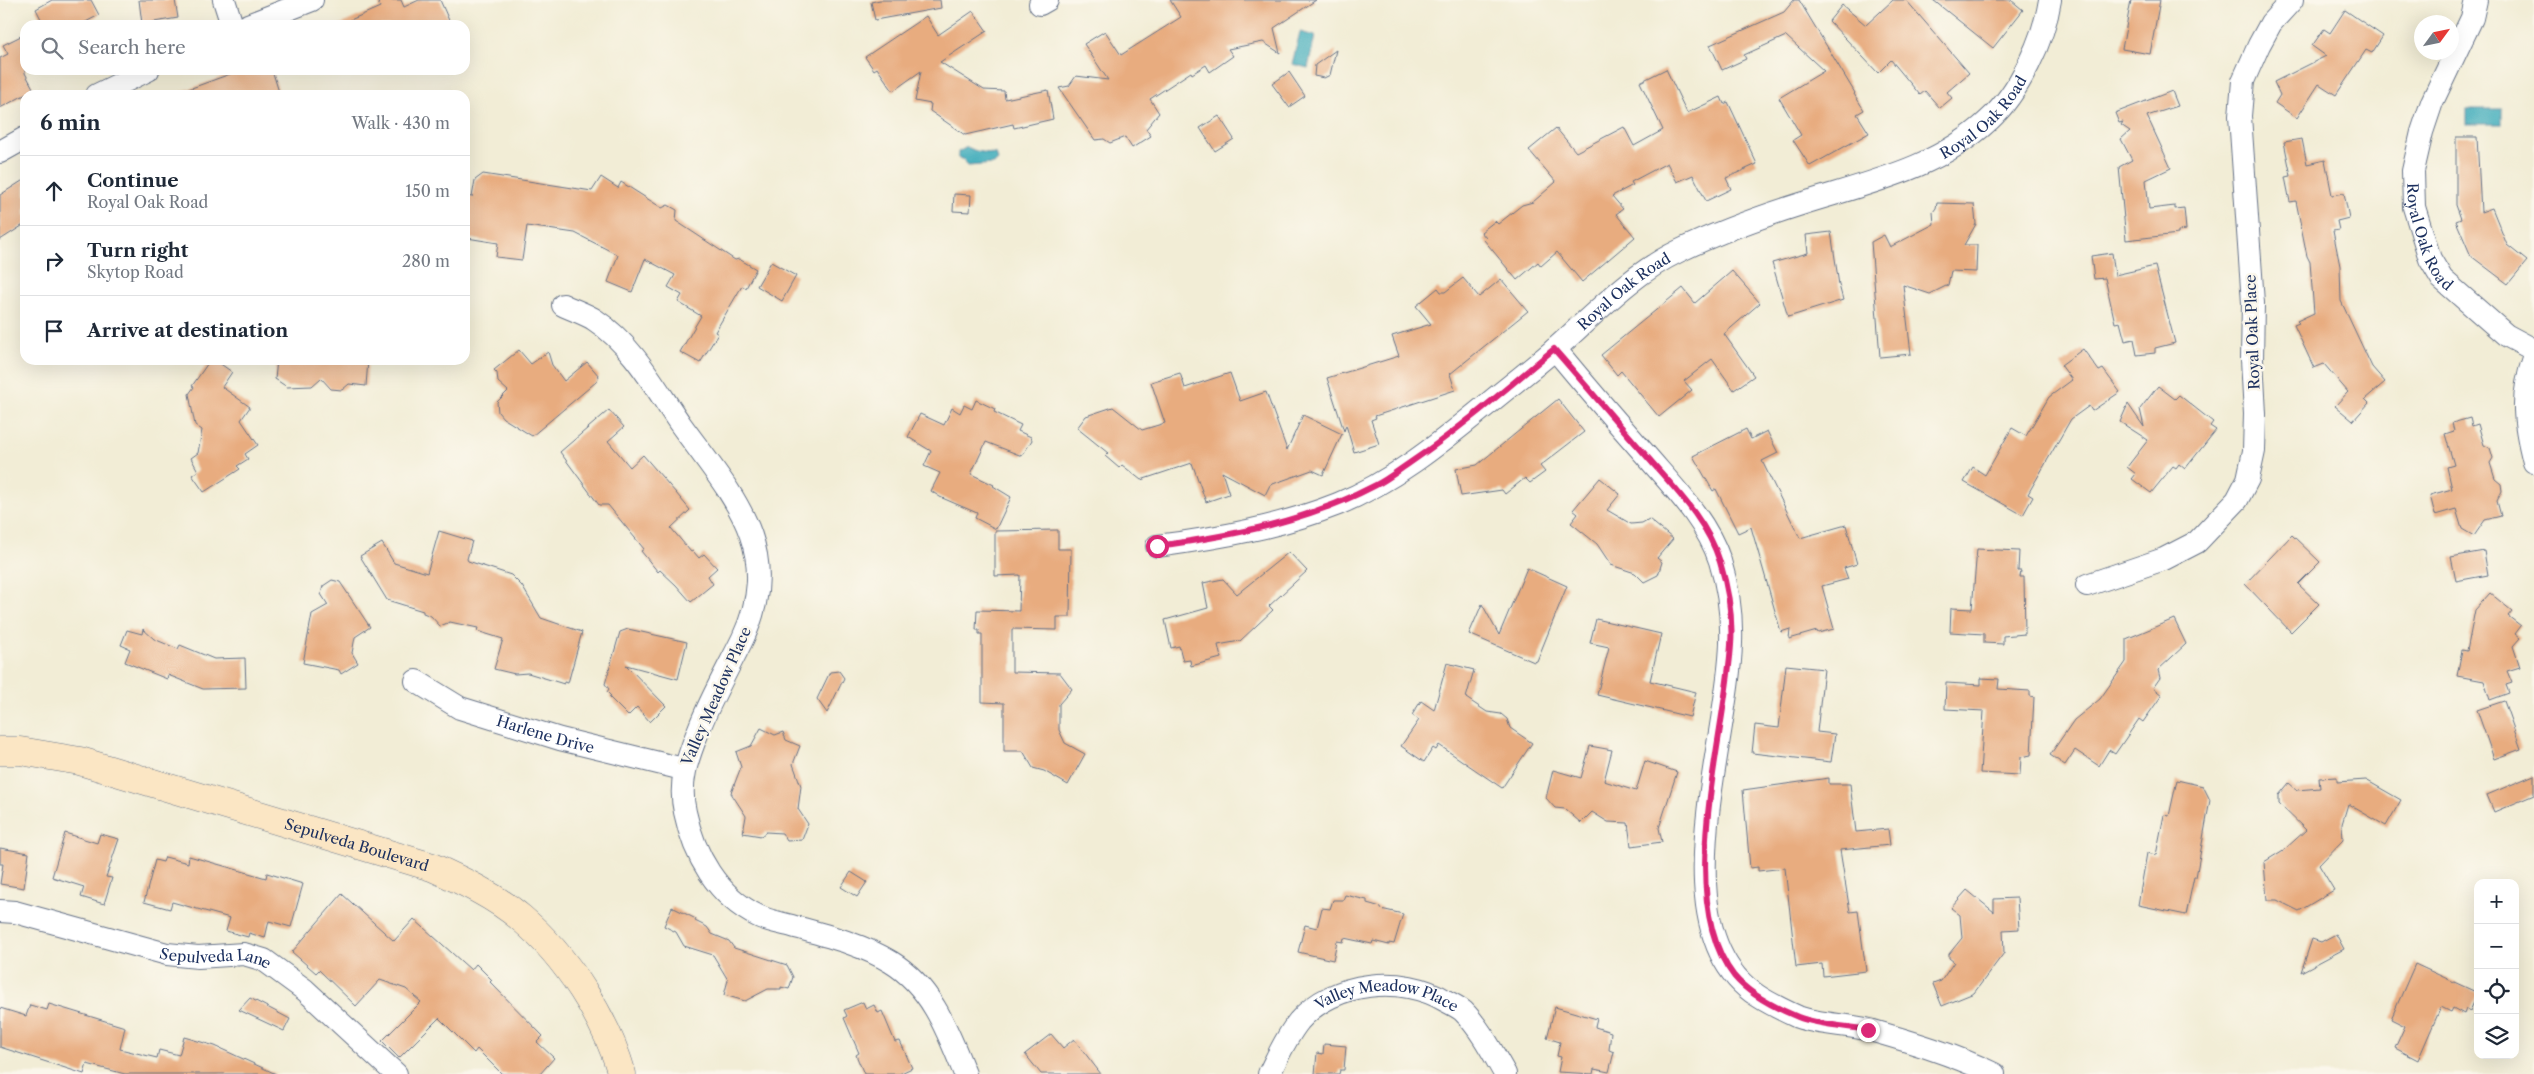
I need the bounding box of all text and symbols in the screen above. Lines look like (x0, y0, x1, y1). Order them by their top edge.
north arrow (2414, 15, 2459, 60)
search box (20, 20, 470, 75)
icon: search (38, 34, 66, 62)
text: Search here (78, 36, 186, 59)
street label: Royal Oak Road (1936, 72, 2030, 163)
text: 6 min (40, 110, 101, 135)
text: Walk · 430 m (351, 113, 450, 133)
text: Continue (87, 169, 179, 192)
icon: ahead (40, 177, 68, 205)
text: 150 m (405, 181, 450, 201)
street label: Royal Oak Road (2404, 183, 2457, 294)
text: Royal Oak Road (87, 192, 208, 212)
text: Turn right (87, 239, 188, 262)
icon: right (40, 247, 68, 275)
street label: Royal Oak Road (1573, 248, 1673, 334)
text: 280 m (402, 251, 450, 271)
text: Skytop Road (87, 262, 184, 282)
street label: Royal Oak Place (2240, 274, 2264, 390)
icon: arrive (40, 317, 68, 345)
text: Arrive at destination (87, 319, 288, 342)
route start (1146, 535, 1169, 558)
street label: Valley Meadow Place (676, 624, 755, 769)
street label: Harlene Drive (494, 710, 596, 757)
street label: Sepulveda Boulevard (283, 814, 431, 875)
map controls (2474, 879, 2519, 1059)
button: + (2474, 879, 2519, 924)
button: − (2474, 924, 2519, 969)
street label: Sepulveda Lane (158, 943, 276, 972)
button: locate (2474, 969, 2519, 1014)
text: Valley Meadow Place (1310, 975, 1462, 1015)
street label: Valley Meadow Place (1312, 1003, 1462, 1021)
button: layers (2474, 1014, 2519, 1059)
route end (1857, 1019, 1880, 1042)

